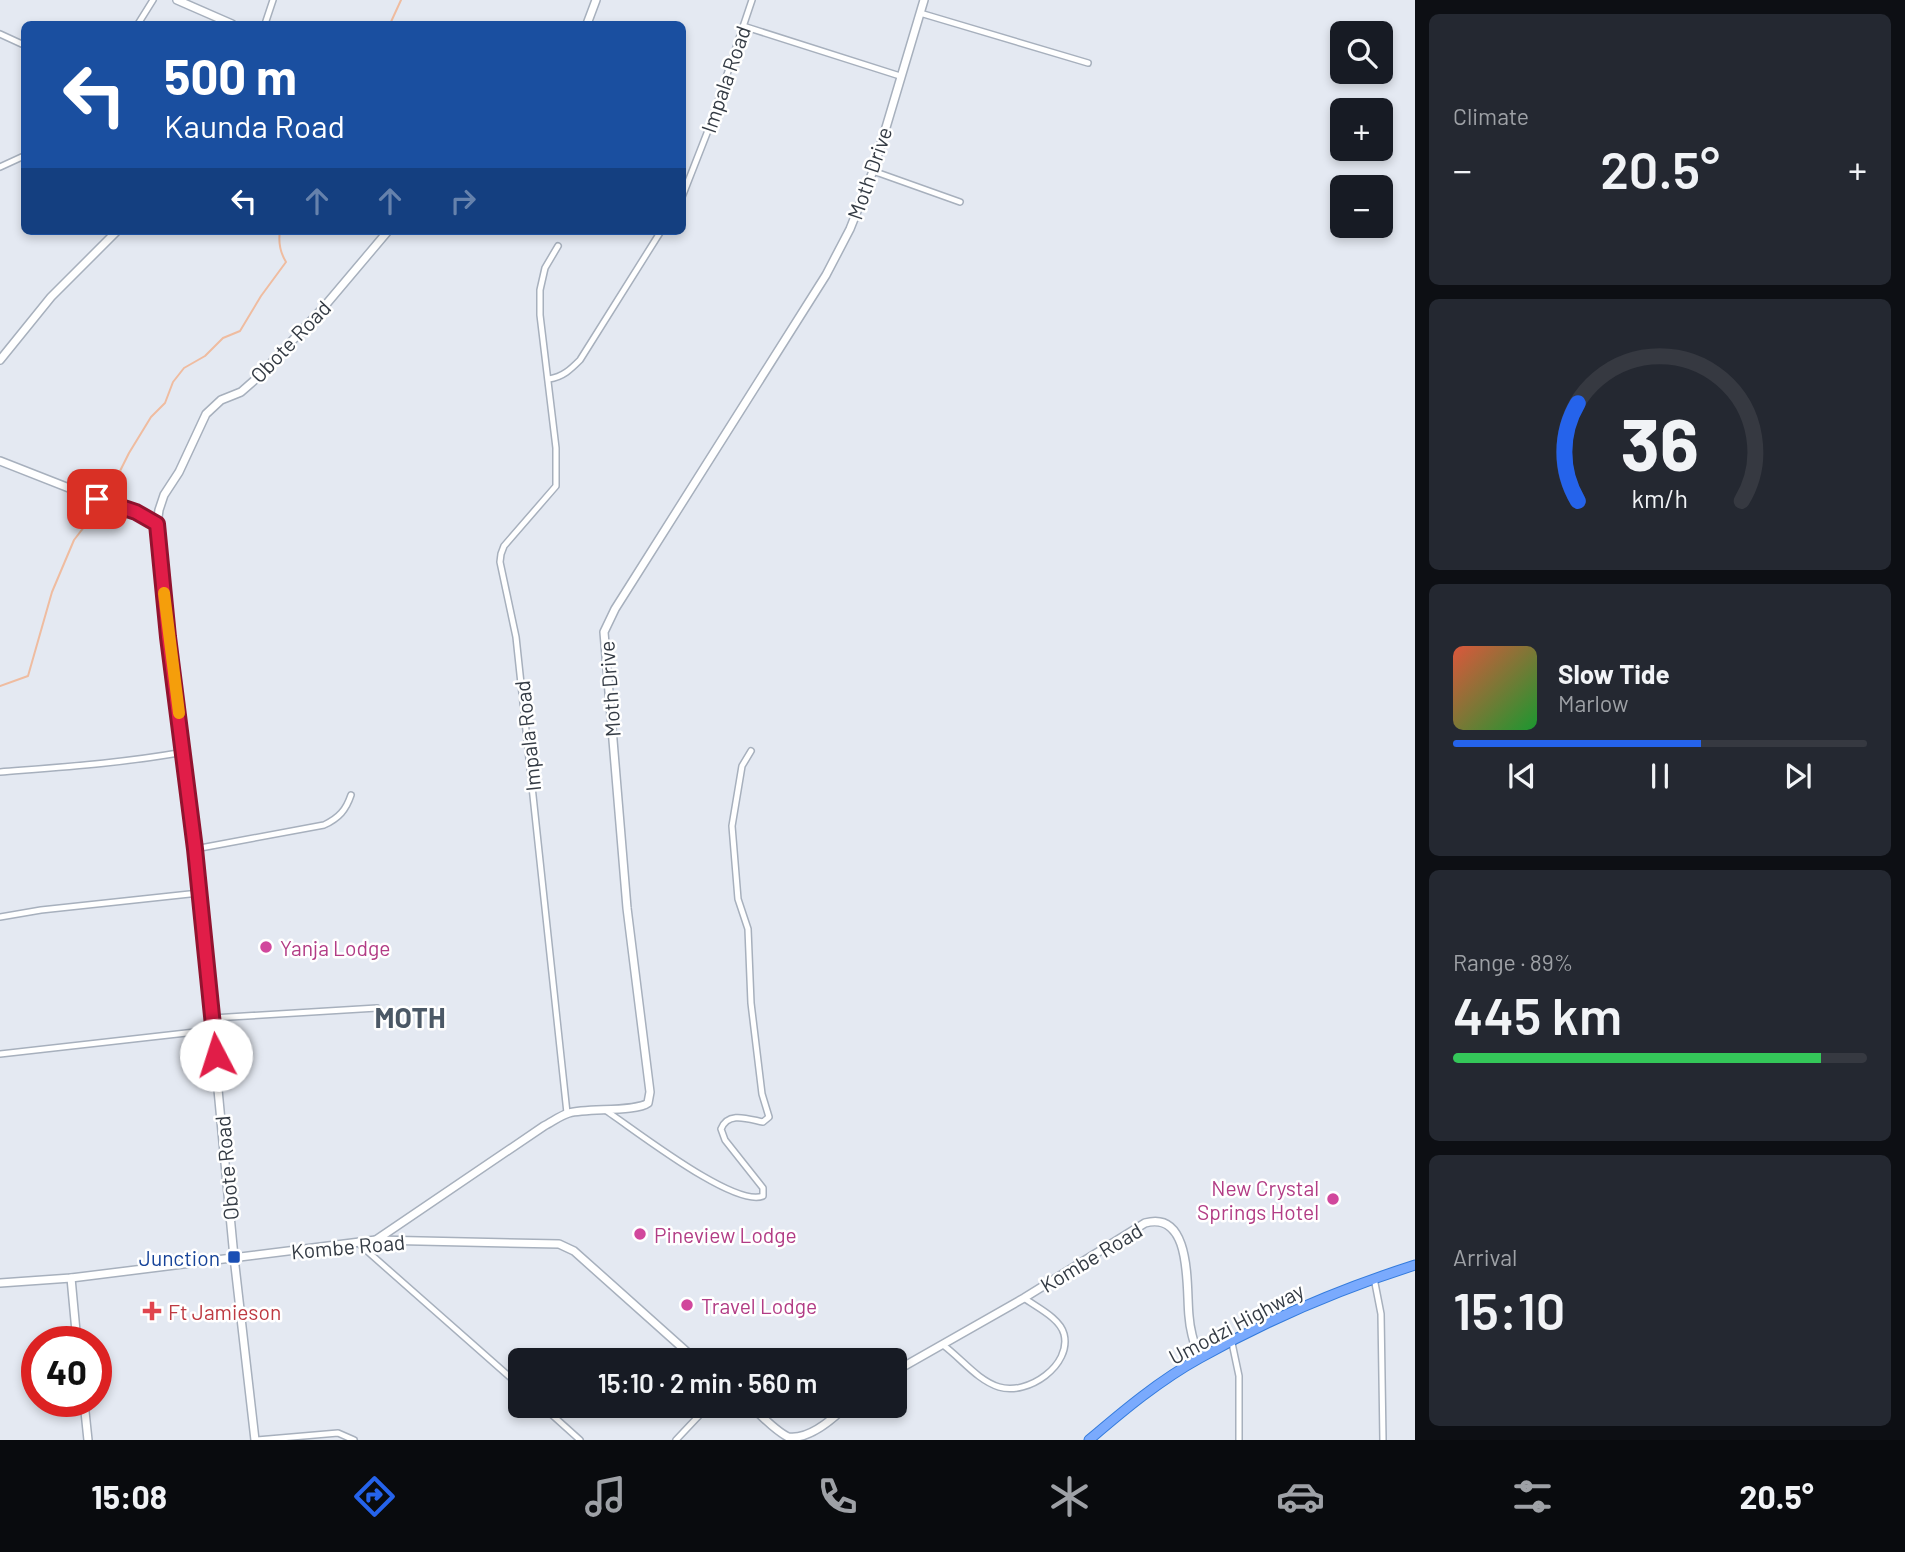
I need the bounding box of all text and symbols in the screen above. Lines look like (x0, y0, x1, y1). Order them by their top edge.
map controls (1330, 21, 1393, 238)
button: search (1330, 21, 1393, 84)
street label: Impala Road (695, 22, 755, 136)
text: 500 m (164, 46, 297, 105)
icon: left (49, 49, 140, 140)
button: + (1330, 98, 1393, 161)
text: Climate (1453, 102, 1529, 130)
text: Kaunda Road (164, 106, 345, 144)
street label: Moth Drive (842, 123, 896, 223)
text: 20.5° (1600, 137, 1720, 199)
text: − (1453, 146, 1472, 192)
text: + (1848, 146, 1867, 192)
button: − (1330, 175, 1393, 238)
icon: left (225, 182, 263, 220)
icon: ahead (298, 182, 336, 220)
icon: ahead (371, 182, 409, 220)
icon: right (444, 182, 482, 220)
street label: Obote Road (245, 295, 335, 387)
text: 36 (1621, 398, 1699, 486)
pin (67, 469, 127, 529)
icon: arrive (78, 480, 116, 518)
text: km/h (1632, 483, 1688, 513)
street label: Moth Drive (593, 640, 625, 738)
text: Slow Tide (1558, 658, 1670, 689)
street label: Impala Road (509, 679, 545, 793)
text: Marlow (1558, 689, 1629, 717)
icon: previous (1503, 757, 1541, 795)
icon: pause (1641, 757, 1679, 795)
icon: next (1779, 757, 1817, 795)
place label: Yanja Lodge (280, 935, 390, 960)
marker: Yanja Lodge (258, 939, 274, 955)
text: Range · 89% (1453, 948, 1573, 976)
text: 445 km (1453, 983, 1622, 1045)
district label: MOTH (374, 1000, 446, 1034)
position arrow (179, 1018, 253, 1092)
street label: Obote Road (209, 1115, 243, 1221)
place label: New Crystal Springs Hotel (1197, 1175, 1319, 1224)
marker: New Crystal Springs Hotel (1325, 1191, 1341, 1207)
street label: Kombe Road (1036, 1217, 1146, 1297)
place label: Pineview Lodge (654, 1222, 797, 1247)
marker: Pineview Lodge (632, 1226, 648, 1242)
street label: Kombe Road (290, 1229, 406, 1263)
text: Arrival (1453, 1243, 1517, 1271)
place label: Junction (139, 1245, 220, 1270)
marker: Junction (226, 1249, 242, 1265)
street label: Umodzi Highway (1164, 1277, 1308, 1369)
text: 15:10 (1453, 1278, 1565, 1340)
place label: Travel Lodge (701, 1293, 817, 1318)
marker: Travel Lodge (679, 1297, 695, 1313)
place label: Ft Jamieson (168, 1299, 281, 1324)
marker: Ft Jamieson (142, 1301, 162, 1321)
speed limit sign: 40 (21, 1326, 112, 1417)
text: 15:10 · 2 min · 560 m (598, 1367, 817, 1398)
icon: directions (350, 1472, 399, 1521)
icon: music (581, 1472, 630, 1521)
icon: phone (813, 1472, 862, 1521)
icon: climate (1045, 1472, 1094, 1521)
icon: car (1276, 1472, 1325, 1521)
icon: filters (1508, 1472, 1557, 1521)
text: 15:08 (91, 1477, 167, 1515)
text: 20.5° (1740, 1477, 1814, 1515)

